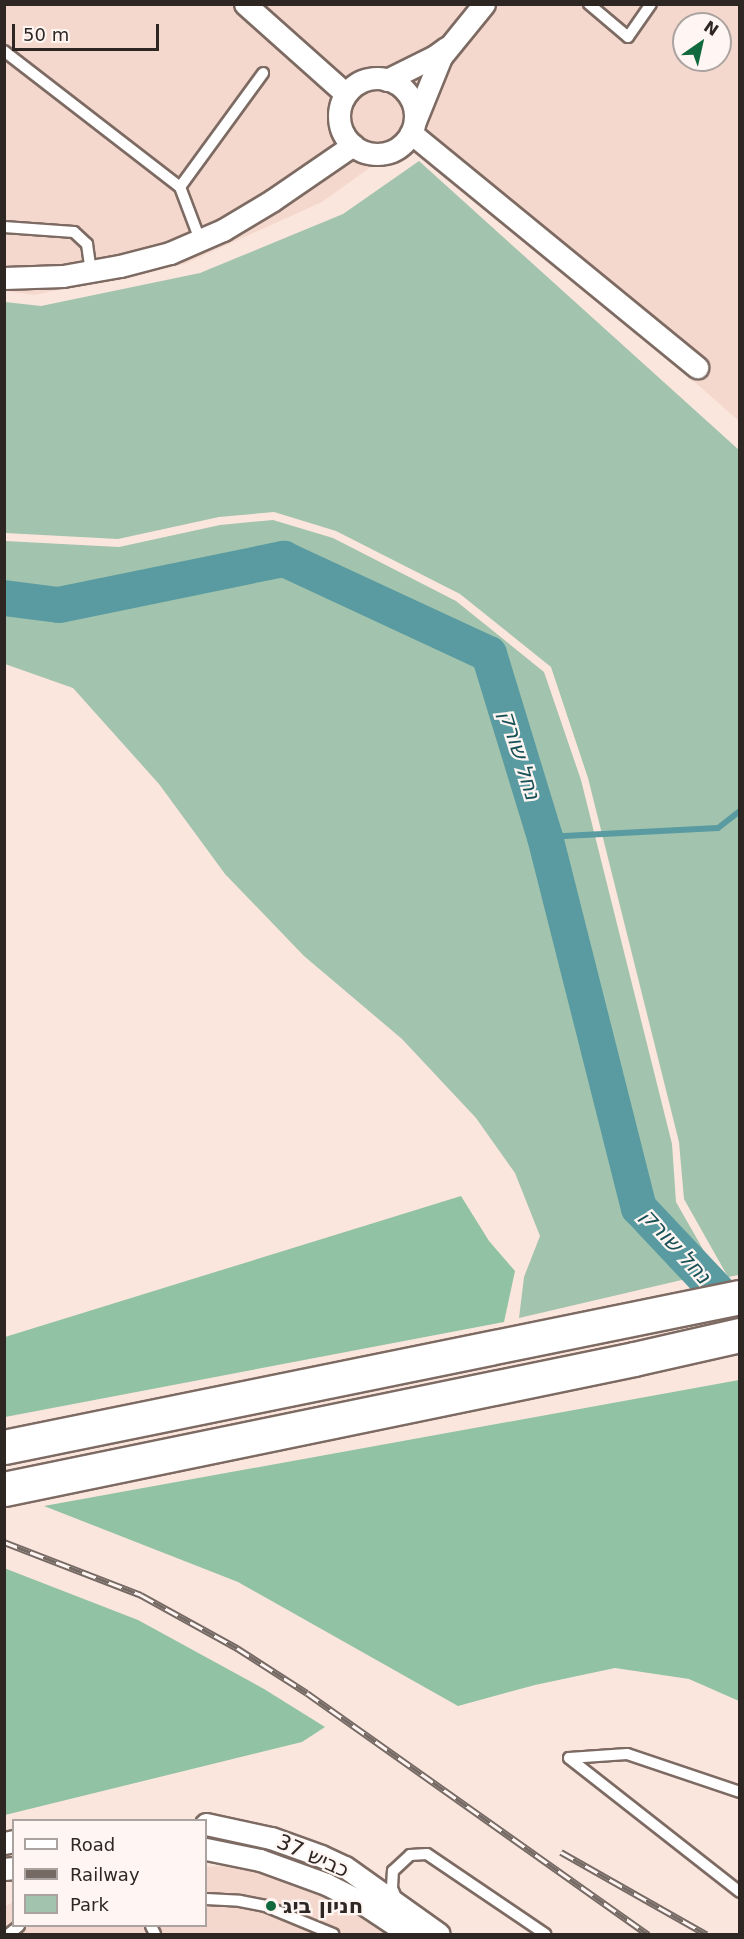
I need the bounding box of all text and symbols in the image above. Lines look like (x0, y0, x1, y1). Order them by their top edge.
scale bar (15, 12, 162, 50)
north arrow (672, 12, 732, 72)
text: N (700, 17, 722, 40)
text: 50 m (23, 24, 69, 45)
water label: נחל שורק (494, 707, 546, 803)
water label: נחל שורק (635, 1203, 717, 1289)
legend (12, 1819, 207, 1927)
street label: כביש 37 (273, 1829, 353, 1883)
text: Road (70, 1834, 115, 1855)
text: Railway (70, 1864, 140, 1885)
place label: חניון ביג (283, 1893, 363, 1919)
text: Park (70, 1894, 109, 1915)
marker: חניון ביג (264, 1899, 278, 1913)

